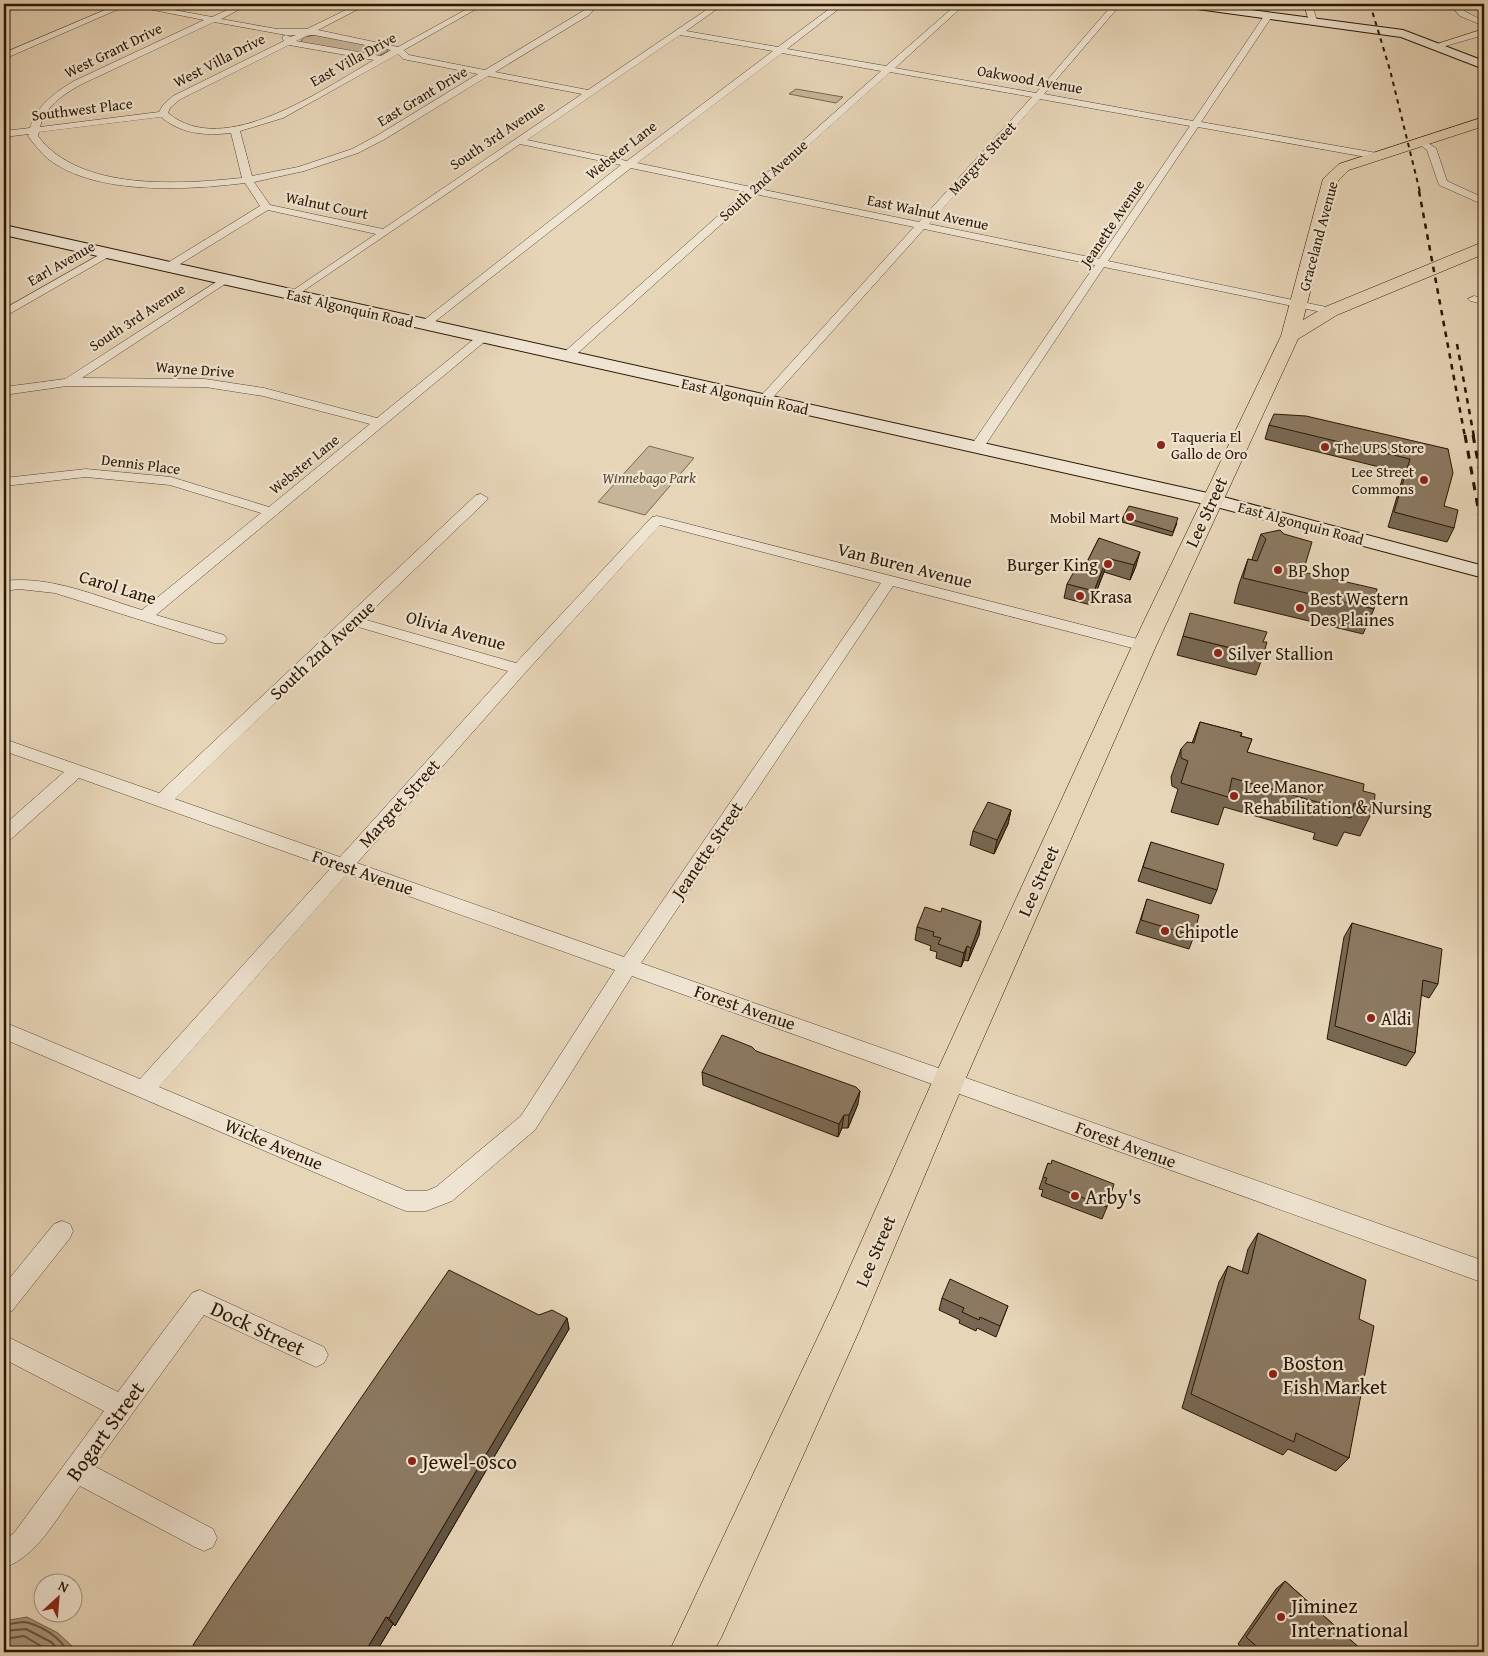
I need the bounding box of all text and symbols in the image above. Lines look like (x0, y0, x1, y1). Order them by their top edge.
street label: West Grant Drive (61, 17, 165, 83)
street label: East Villa Drive (306, 27, 400, 91)
street label: West Villa Drive (170, 28, 268, 92)
street label: Oakwood Avenue (976, 59, 1084, 99)
street label: East Grant Drive (373, 61, 471, 131)
street label: Southwest Place (30, 92, 134, 126)
street label: South 3rd Avenue (445, 95, 549, 175)
street label: Webster Lane (581, 116, 661, 184)
street label: Margret Street (943, 116, 1021, 199)
street label: South 2nd Avenue (714, 134, 812, 226)
street label: Jeanette Avenue (1074, 175, 1149, 273)
street label: Graceland Avenue (1293, 179, 1343, 293)
street label: Walnut Court (284, 186, 371, 224)
street label: East Walnut Avenue (865, 189, 991, 235)
street label: Earl Avenue (24, 235, 98, 291)
street label: South 3rd Avenue (85, 278, 189, 356)
street label: East Algonquin Road (285, 283, 415, 333)
street label: Wayne Drive (155, 356, 235, 382)
street label: East Algonquin Road (680, 372, 810, 420)
place label: Taqueria El Gallo de Oro (1171, 426, 1248, 464)
street label: Webster Lane (265, 429, 343, 499)
place label: The UPS Store (1335, 437, 1424, 458)
marker: Taqueria El Gallo de Oro (1155, 439, 1167, 451)
marker: The UPS Store (1319, 441, 1331, 453)
street label: Dennis Place (100, 449, 182, 479)
place label: Lee Street Commons (1351, 461, 1415, 499)
park label: Winnebago Park (602, 467, 696, 488)
street label: Lee Street (1178, 472, 1234, 552)
marker: Lee Street Commons (1418, 474, 1430, 486)
street label: East Algonquin Road (1236, 496, 1366, 550)
place label: Mobil Mart (1050, 507, 1121, 528)
marker: Mobil Mart (1124, 511, 1136, 523)
street label: Van Buren Avenue (835, 535, 975, 595)
place label: Burger King (1007, 551, 1098, 578)
place label: BP Shop (1288, 557, 1350, 584)
marker: Burger King (1102, 558, 1114, 570)
street label: Carol Lane (76, 562, 160, 612)
marker: BP Shop (1272, 564, 1284, 576)
place label: Krasa (1090, 583, 1133, 610)
place label: Best Western Des Plaines (1310, 585, 1409, 633)
marker: Krasa (1074, 590, 1086, 602)
street label: South 2nd Avenue (263, 594, 381, 706)
marker: Best Western Des Plaines (1294, 602, 1306, 614)
street label: Olivia Avenue (403, 603, 509, 657)
place label: Silver Stallion (1228, 640, 1333, 667)
marker: Silver Stallion (1212, 647, 1224, 659)
street label: Margret Street (352, 752, 447, 853)
place label: Lee Manor Rehabilitation & Nursing (1244, 773, 1432, 821)
marker: Lee Manor Rehabilitation & Nursing (1228, 790, 1240, 802)
street label: Jeanette Street (663, 796, 750, 906)
street label: Lee Street (1010, 841, 1066, 921)
street label: Forest Avenue (309, 842, 417, 902)
place label: Chipotle (1175, 918, 1239, 945)
marker: Chipotle (1159, 925, 1171, 937)
street label: Forest Avenue (691, 977, 799, 1037)
place label: Aldi (1381, 1005, 1412, 1032)
marker: Aldi (1365, 1012, 1377, 1024)
street label: Wicke Avenue (221, 1111, 327, 1177)
street label: Forest Avenue (1072, 1113, 1180, 1175)
place label: Arby's (1085, 1181, 1141, 1212)
marker: Arby's (1069, 1190, 1081, 1202)
street label: Lee Street (848, 1211, 902, 1291)
street label: Dock Street (206, 1293, 311, 1364)
place label: Boston Fish Market (1283, 1347, 1388, 1402)
marker: Boston Fish Market (1267, 1368, 1279, 1380)
street label: Bogart Street (58, 1374, 152, 1487)
place label: Jewel-Osco (419, 1446, 517, 1477)
marker: Jewel-Osco (406, 1455, 418, 1467)
north arrow (32, 1574, 82, 1624)
text: N (55, 1575, 73, 1598)
place label: Jiminez International (1288, 1590, 1409, 1645)
marker: Jiminez International (1275, 1611, 1287, 1623)

